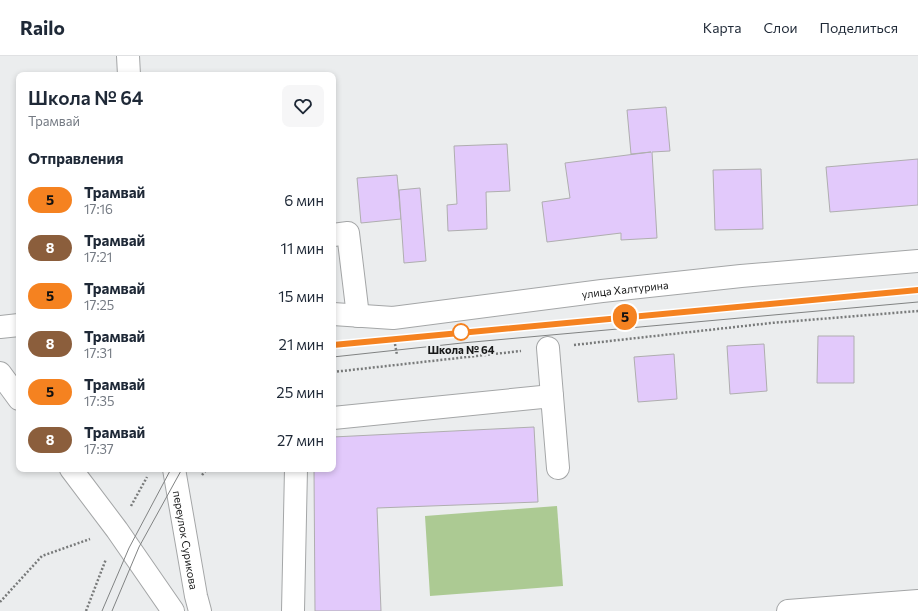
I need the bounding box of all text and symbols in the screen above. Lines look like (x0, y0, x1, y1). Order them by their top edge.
text: Railo (20, 16, 65, 39)
text: Карта (703, 19, 741, 36)
text: Слои (763, 19, 798, 36)
text: Поделиться (820, 19, 898, 36)
button: heart (282, 85, 324, 127)
text: Школа № 64 (28, 86, 143, 109)
text: Трамвай (28, 113, 80, 129)
text: Отправления (28, 149, 124, 167)
text: Трамвай (84, 183, 145, 201)
text: 5 (46, 191, 54, 208)
text: 6 мин (284, 191, 324, 209)
text: 17:16 (84, 201, 113, 217)
text: Трамвай (84, 231, 145, 249)
text: 8 (46, 239, 54, 256)
text: 11 мин (280, 239, 324, 257)
text: 17:21 (84, 249, 112, 265)
street label: улица Халтурина (581, 277, 669, 300)
text: Трамвай (84, 279, 145, 297)
text: 5 (46, 287, 54, 304)
text: 15 мин (278, 287, 324, 305)
text: 17:25 (84, 297, 114, 313)
line badge: 5 (612, 304, 638, 330)
text: 5 (621, 308, 629, 325)
marker: Школа № 64 (452, 323, 470, 341)
text: Трамвай (84, 327, 145, 345)
text: 8 (46, 335, 54, 352)
text: 21 мин (279, 335, 324, 353)
place label: Школа № 64 (427, 343, 495, 356)
text: 17:31 (84, 345, 112, 361)
text: Трамвай (84, 375, 145, 393)
text: 5 (46, 383, 54, 400)
text: 25 мин (276, 383, 324, 401)
text: 17:35 (84, 393, 114, 409)
text: Трамвай (84, 423, 145, 441)
text: 8 (46, 431, 54, 448)
text: 27 мин (277, 431, 324, 449)
text: 17:37 (84, 441, 114, 457)
street label: переулок Сурикова (171, 490, 201, 590)

